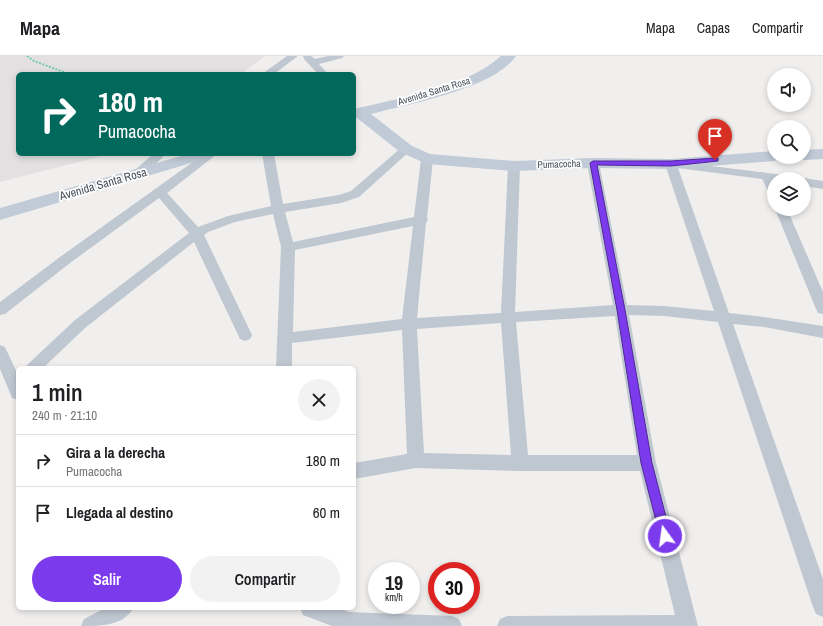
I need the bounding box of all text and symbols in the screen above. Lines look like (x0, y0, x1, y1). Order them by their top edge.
text: Mapa (20, 15, 60, 41)
text: Mapa (646, 19, 675, 37)
text: Capas (697, 19, 730, 37)
text: Compartir (752, 19, 803, 37)
map controls (767, 68, 811, 216)
button: sound (767, 68, 811, 112)
street label: Avenida Santa Rosa (395, 74, 472, 108)
text: 180 m (98, 83, 163, 121)
icon: right (32, 88, 84, 140)
text: Pumacocha (98, 119, 176, 144)
pin (698, 119, 732, 160)
button: search (767, 120, 811, 164)
icon: arrive (704, 125, 726, 147)
street label: Pumacocha (537, 157, 581, 171)
street label: Avenida Santa Rosa (57, 164, 149, 204)
button: layers (767, 172, 811, 216)
text: 1 min (32, 376, 83, 408)
button: close (298, 379, 340, 421)
text: 240 m · 21:10 (32, 407, 97, 424)
text: Gira a la derecha (66, 442, 165, 463)
icon: right (32, 450, 54, 472)
text: 180 m (306, 450, 340, 471)
text: Pumacocha (66, 463, 122, 480)
icon: arrive (32, 502, 54, 524)
text: Llegada al destino (66, 502, 173, 523)
text: 60 m (313, 502, 340, 523)
position arrow (644, 515, 686, 557)
button: Salir (32, 556, 182, 602)
button: Compartir (190, 556, 340, 602)
speed limit sign: 30 (428, 562, 480, 614)
text: 19 (385, 569, 403, 596)
text: km/h (385, 591, 403, 604)

